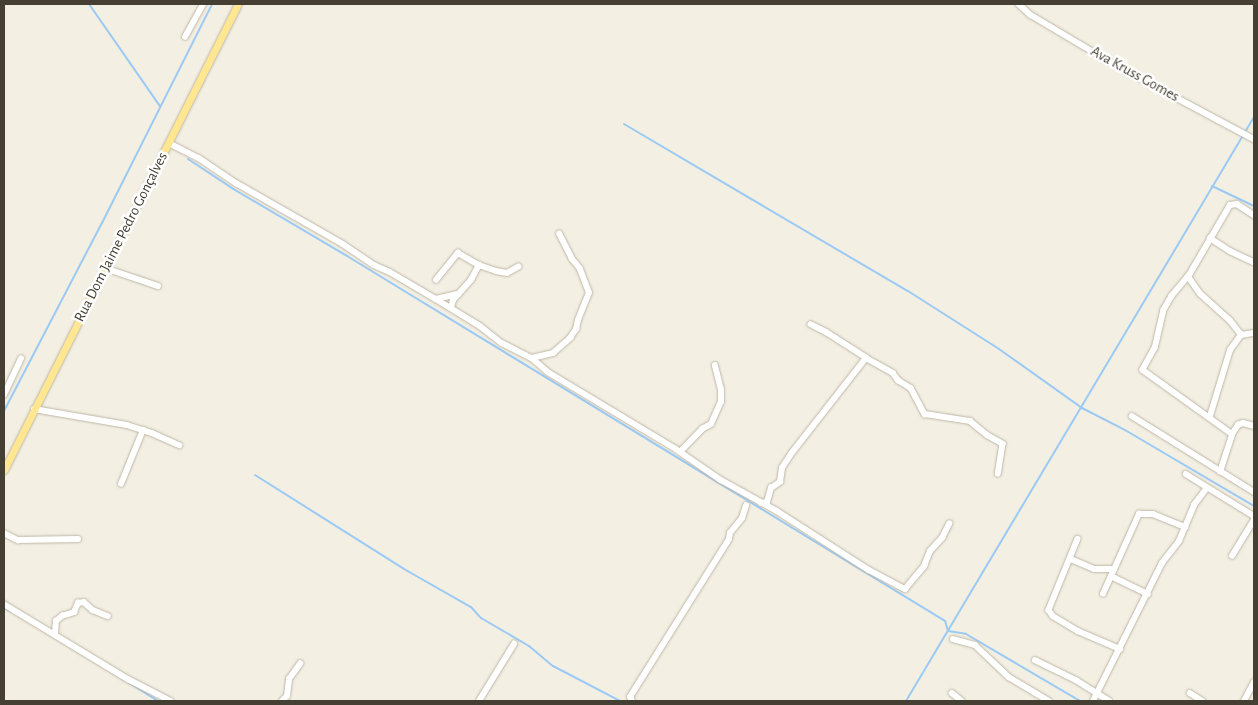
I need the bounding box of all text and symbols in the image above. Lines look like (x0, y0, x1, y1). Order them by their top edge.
street label: Ava Kruss Gomes (1088, 42, 1182, 106)
street label: Rua Dom Jaime Pedro Gonçalves (70, 149, 172, 325)

